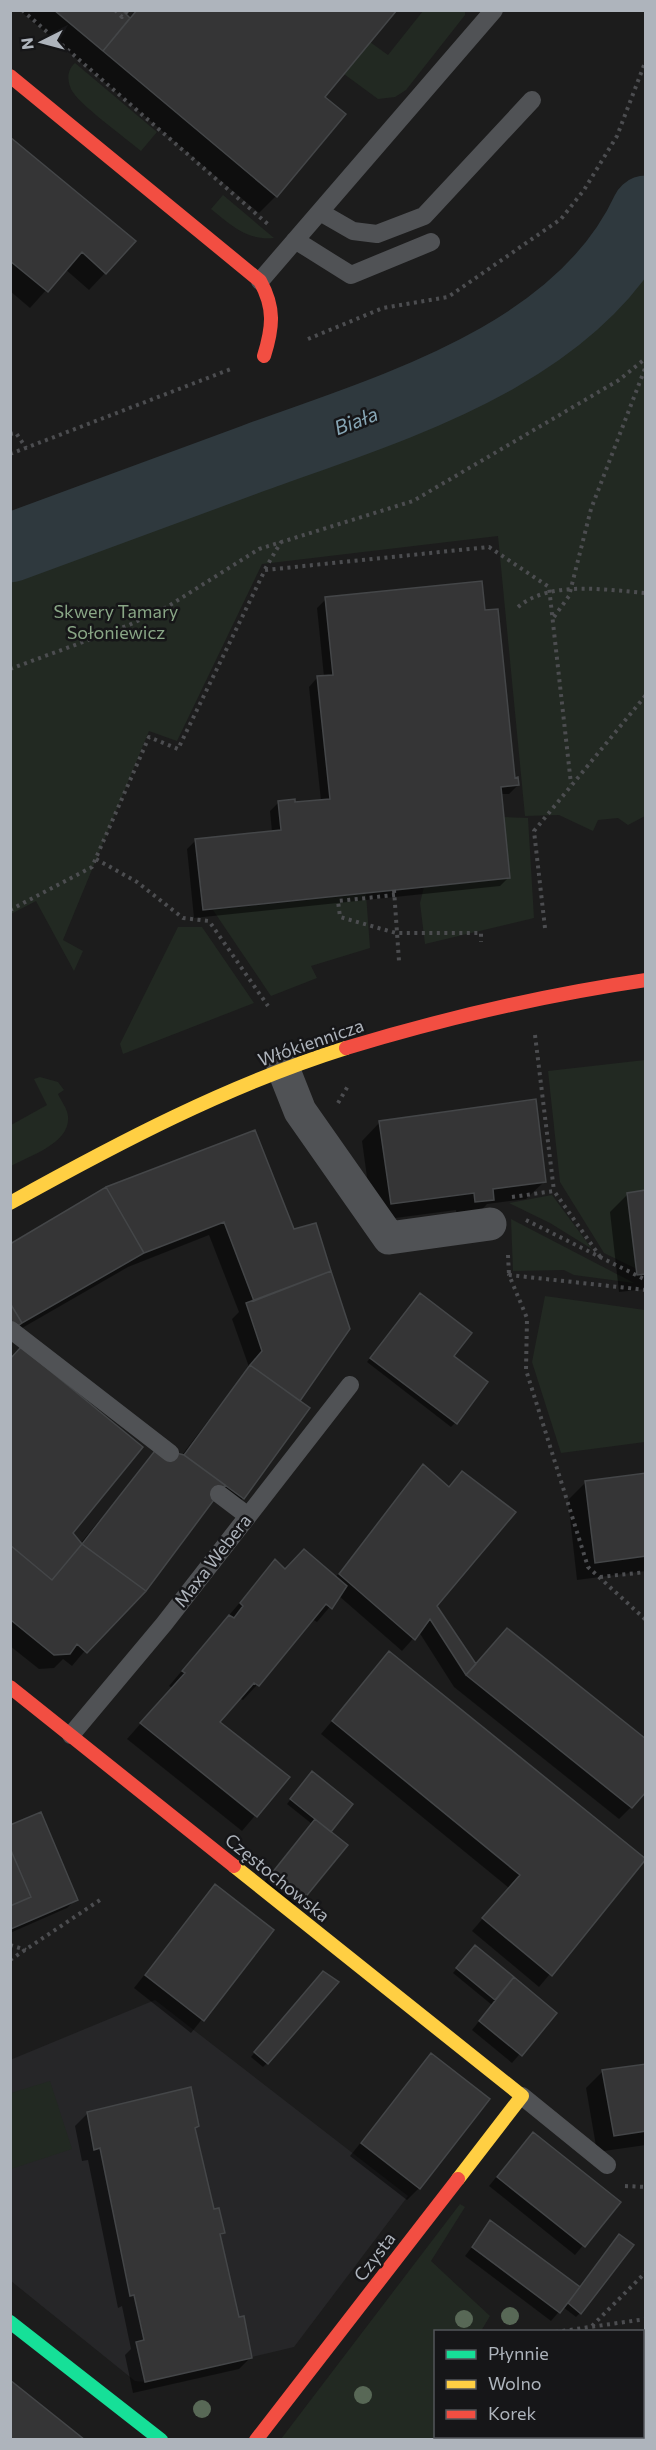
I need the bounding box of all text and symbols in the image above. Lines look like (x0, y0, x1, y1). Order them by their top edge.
north arrow (12, 12, 72, 72)
text: N (17, 37, 37, 51)
water label: Biała (330, 401, 381, 439)
park label: Skwery Tamary Sołoniewicz (54, 600, 178, 643)
street label: Włókiennicza (255, 1014, 367, 1070)
street label: Maxa Webera (169, 1509, 255, 1611)
street label: Częstochowska (221, 1828, 334, 1926)
street label: Czysta (349, 2228, 400, 2285)
legend (434, 2330, 644, 2438)
text: Płynnie (488, 2342, 549, 2364)
text: Wolno (488, 2372, 542, 2394)
text: Korek (488, 2402, 537, 2424)

